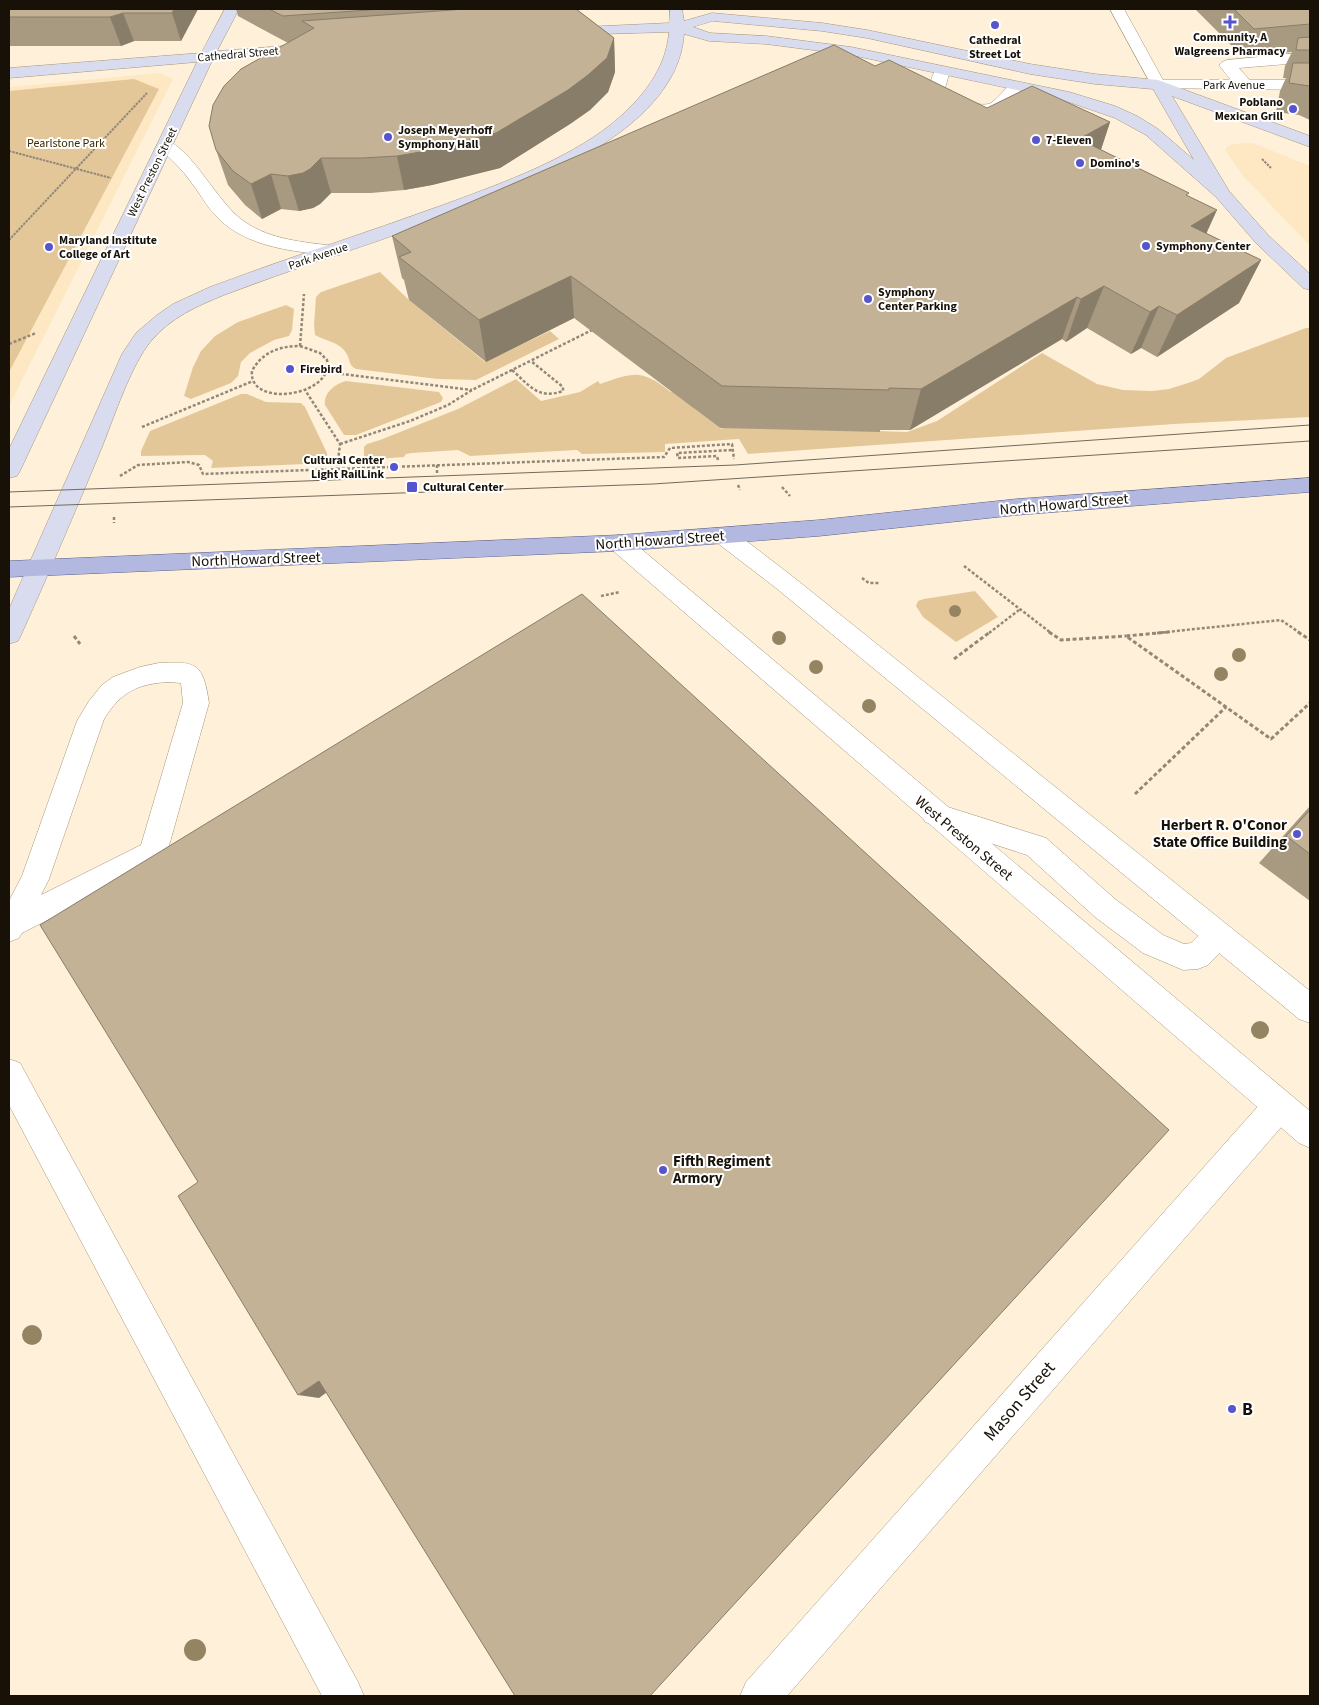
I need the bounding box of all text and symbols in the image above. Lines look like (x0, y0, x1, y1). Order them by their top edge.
marker: Community, A Walgreens Pharmacy (1224, 16, 1236, 28)
marker: Cathedral Street Lot (989, 19, 1001, 31)
place label: Community, A Walgreens Pharmacy (1174, 29, 1286, 60)
place label: Cathedral Street Lot (969, 32, 1021, 63)
street label: Cathedral Street (197, 42, 279, 67)
street label: Park Avenue (1203, 77, 1265, 94)
place label: Poblano Mexican Grill (1215, 94, 1284, 125)
marker: Poblano Mexican Grill (1287, 103, 1299, 115)
place label: Joseph Meyerhoff Symphony Hall (398, 122, 493, 153)
street label: West Preston Street (123, 125, 181, 220)
marker: Joseph Meyerhoff Symphony Hall (382, 131, 394, 143)
place label: 7-Eleven (1046, 132, 1092, 149)
marker: 7-Eleven (1030, 134, 1042, 146)
park label: Pearlstone Park (27, 135, 105, 152)
place label: Domino's (1090, 155, 1140, 172)
marker: Domino's (1074, 157, 1086, 169)
place label: Maryland Institute College of Art (59, 232, 157, 263)
street label: Park Avenue (286, 238, 350, 275)
place label: Symphony Center (1156, 238, 1251, 255)
marker: Symphony Center (1140, 240, 1152, 252)
marker: Maryland Institute College of Art (43, 241, 55, 253)
place label: Symphony Center Parking (878, 284, 957, 315)
marker: Symphony Center Parking (862, 293, 874, 305)
place label: Firebird (300, 361, 342, 378)
marker: Firebird (284, 363, 296, 375)
place label: Cultural Center Light RailLink (303, 452, 384, 483)
marker: Cultural Center Light RailLink (388, 461, 400, 473)
place label: Cultural Center (423, 479, 504, 496)
marker: Cultural Center (405, 480, 419, 494)
street label: North Howard Street (999, 488, 1129, 521)
street label: North Howard Street (595, 526, 725, 555)
street label: North Howard Street (191, 547, 321, 572)
street label: West Preston Street (910, 791, 1017, 886)
place label: Herbert R. O'Conor State Office Building (1153, 815, 1287, 853)
marker: Herbert R. O'Conor State Office Building (1291, 828, 1303, 840)
place label: Fifth Regiment Armory (672, 1151, 771, 1189)
marker: Fifth Regiment Armory (657, 1164, 669, 1176)
street label: Mason Street (978, 1356, 1061, 1447)
place label: B (1242, 1397, 1253, 1422)
marker: B (1226, 1403, 1238, 1415)

